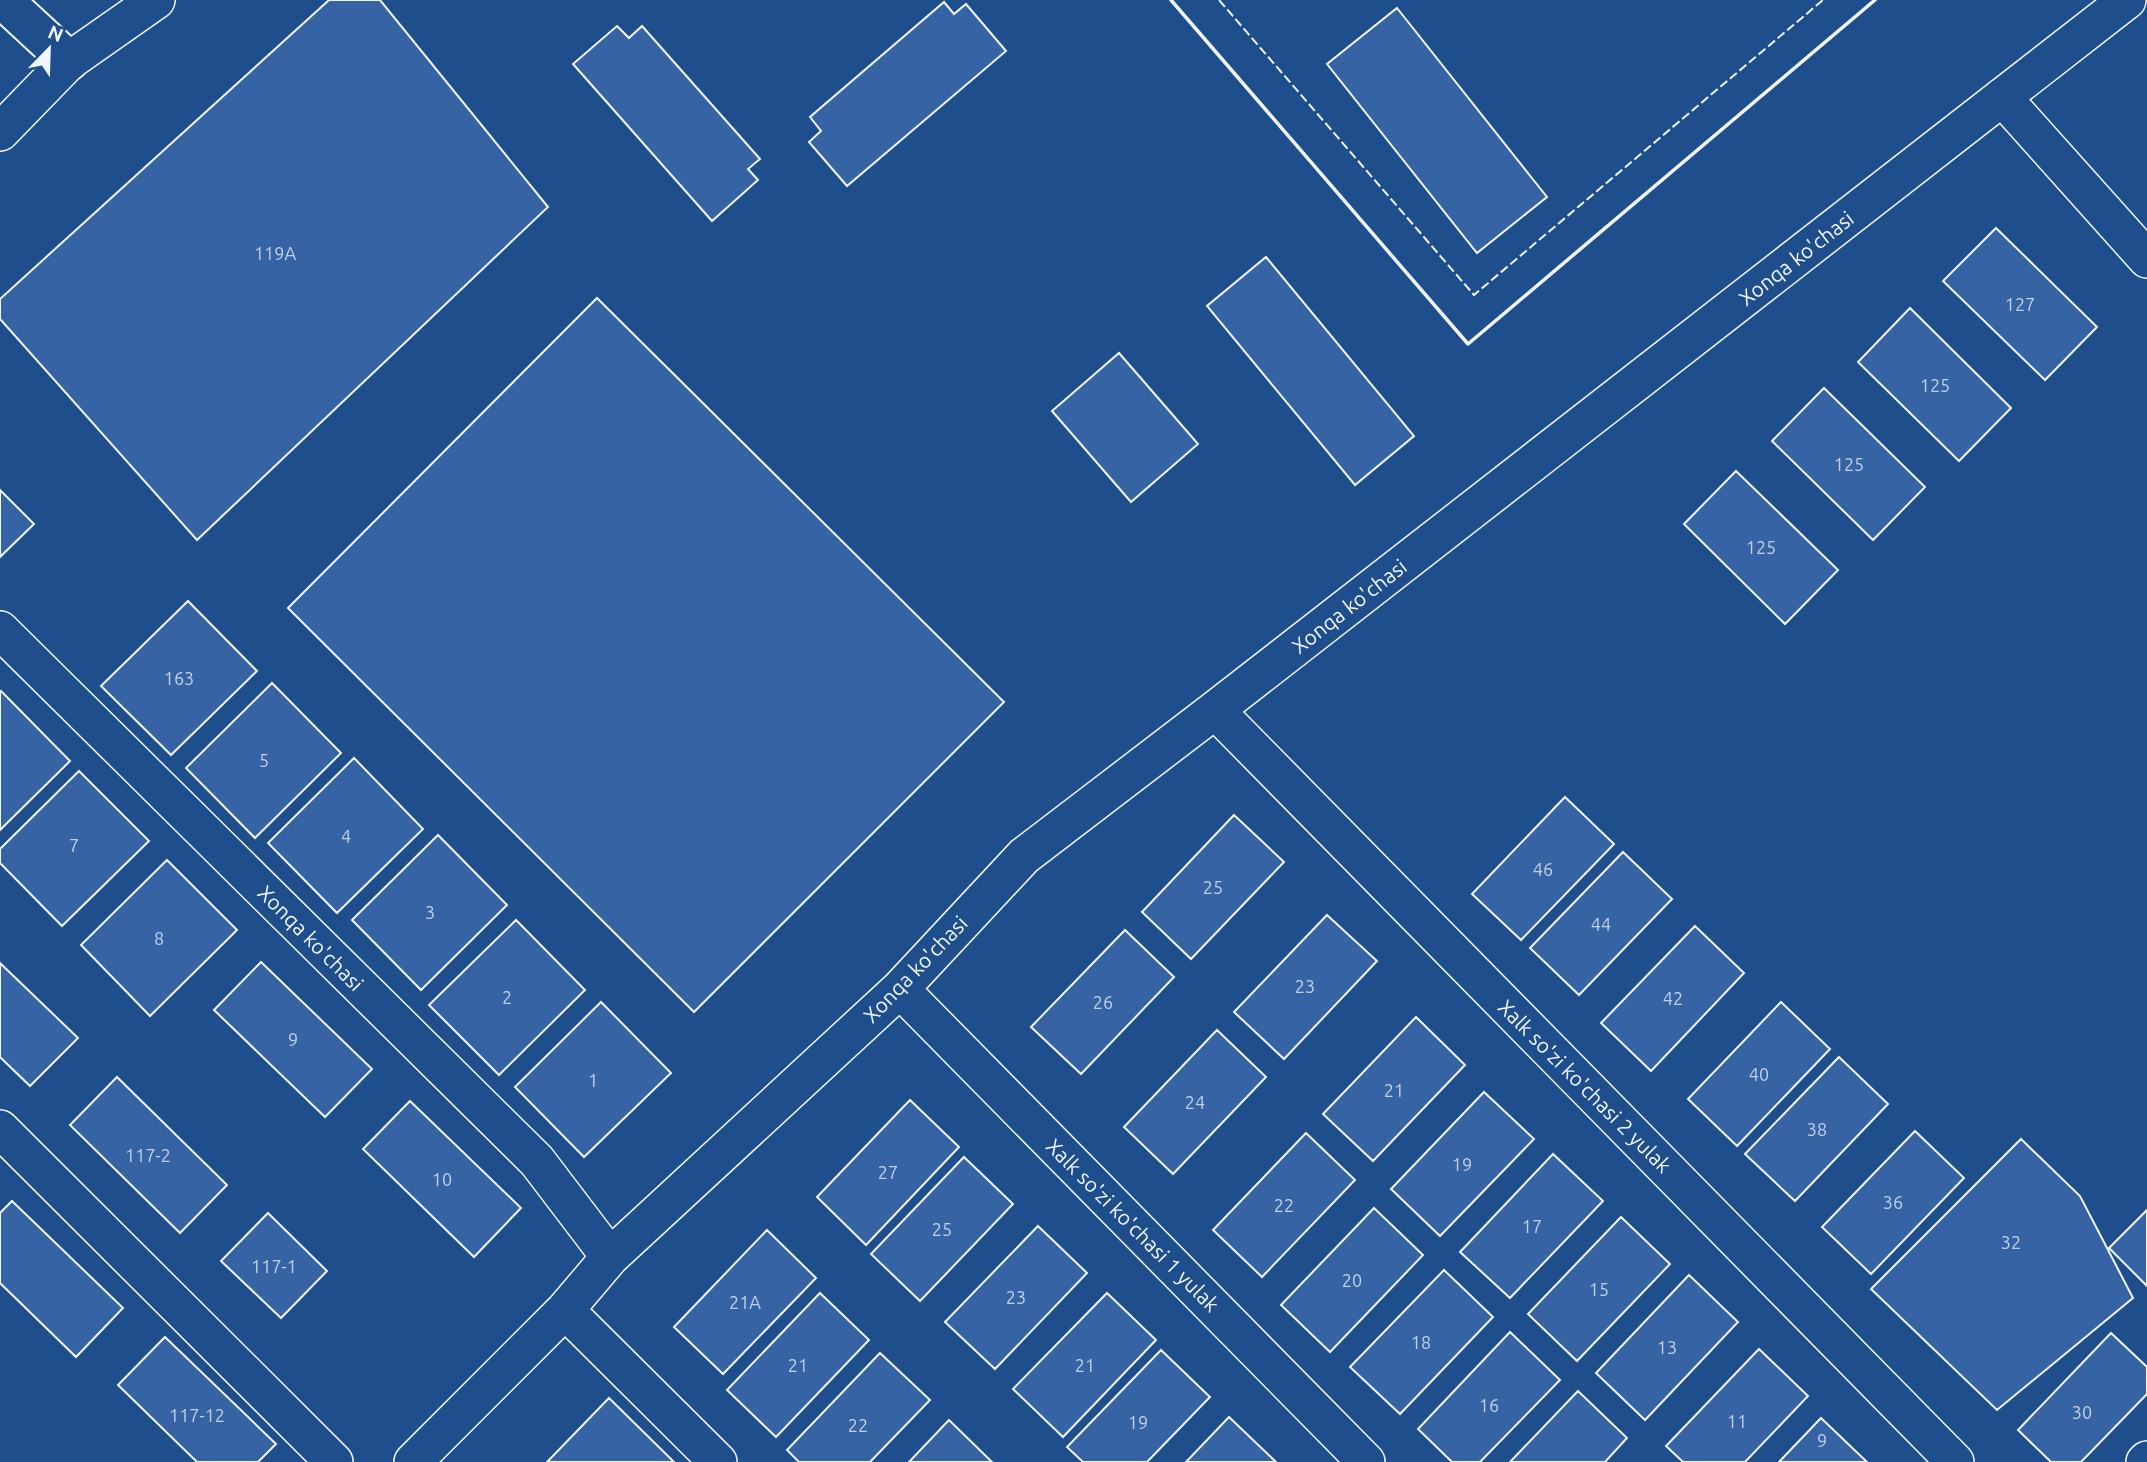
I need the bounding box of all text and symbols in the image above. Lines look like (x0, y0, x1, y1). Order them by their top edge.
north arrow (14, 14, 84, 84)
text: N (45, 20, 66, 46)
street label: Xonqa ko'chasi (1734, 206, 1858, 310)
house number: 119A (254, 243, 296, 263)
house number: 127 (2005, 294, 2035, 314)
house number: 125 (1920, 375, 1950, 395)
house number: 125 (1834, 454, 1864, 474)
house number: 125 (1746, 537, 1776, 557)
street label: Xonqa ko'chasi (1287, 554, 1411, 658)
house number: 163 (164, 668, 194, 688)
house number: 5 (259, 750, 269, 770)
house number: 4 (341, 826, 351, 846)
house number: 7 (69, 835, 79, 855)
house number: 46 (1533, 859, 1553, 879)
house number: 25 (1203, 877, 1223, 897)
street label: Xonqa ko'chasi (253, 880, 369, 996)
house number: 3 (425, 902, 435, 922)
street label: Xonqa ko'chasi (858, 911, 972, 1027)
house number: 44 (1591, 914, 1611, 934)
house number: 8 (154, 928, 164, 948)
house number: 23 (1295, 976, 1315, 996)
house number: 2 (502, 987, 512, 1007)
house number: 42 (1663, 988, 1683, 1008)
house number: 26 (1093, 992, 1113, 1012)
street label: Xalk so'zi ko'chasi 2 yulak (1494, 995, 1677, 1178)
house number: 9 (288, 1029, 298, 1049)
house number: 40 (1749, 1064, 1769, 1084)
house number: 1 (588, 1070, 598, 1090)
house number: 21 (1384, 1080, 1404, 1100)
house number: 24 (1185, 1092, 1205, 1112)
house number: 38 (1807, 1119, 1827, 1139)
street label: Xalk so'zi ko'chasi 1 yulak (1042, 1134, 1225, 1317)
house number: 117-2 (125, 1145, 171, 1165)
house number: 19 (1452, 1154, 1472, 1174)
house number: 27 (878, 1162, 898, 1182)
house number: 10 (432, 1169, 452, 1189)
house number: 36 (1883, 1192, 1903, 1212)
house number: 22 (1274, 1195, 1294, 1215)
house number: 17 (1522, 1216, 1542, 1236)
house number: 25 (932, 1219, 952, 1239)
house number: 32 (2001, 1232, 2021, 1252)
house number: 117-1 (251, 1256, 297, 1276)
house number: 20 (1342, 1270, 1362, 1290)
house number: 15 (1589, 1279, 1609, 1299)
house number: 23 (1006, 1287, 1026, 1307)
house number: 21A (729, 1292, 761, 1312)
house number: 18 (1411, 1332, 1431, 1352)
house number: 13 (1657, 1337, 1677, 1357)
house number: 21 (788, 1355, 808, 1375)
house number: 21 (1075, 1355, 1095, 1375)
house number: 16 (1479, 1395, 1499, 1415)
house number: 30 (2072, 1402, 2092, 1422)
house number: 117-12 (169, 1405, 225, 1425)
house number: 11 (1727, 1411, 1747, 1431)
house number: 19 (1128, 1412, 1148, 1432)
house number: 22 (848, 1415, 868, 1435)
house number: 9 (1817, 1430, 1827, 1450)

